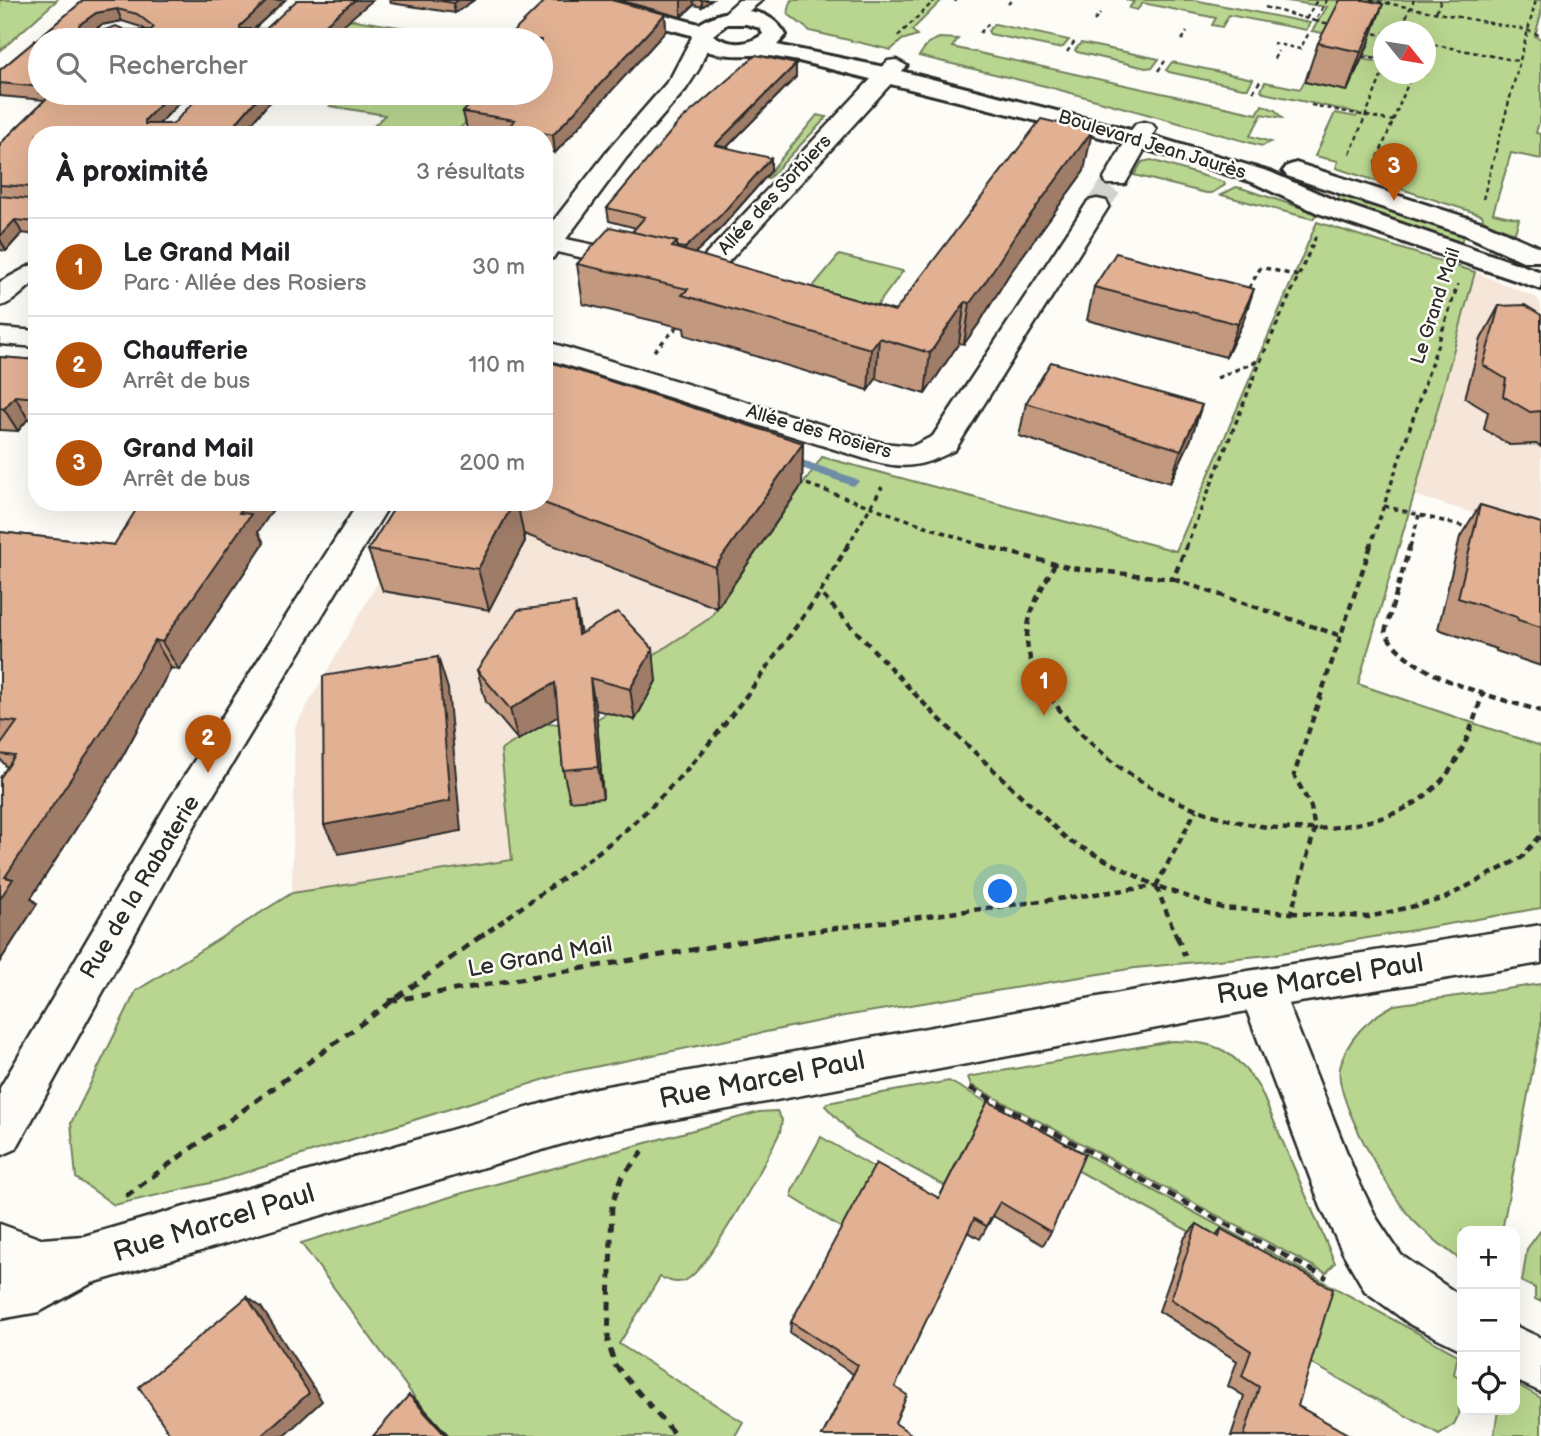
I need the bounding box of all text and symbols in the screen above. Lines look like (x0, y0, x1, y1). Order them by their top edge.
north arrow (1373, 21, 1436, 84)
search box (28, 28, 553, 105)
icon: search (52, 48, 90, 86)
text: Rechercher (108, 51, 247, 82)
street label: Boulevard Jean Jaurès (1055, 105, 1249, 185)
street label: Allée des Sorbiers (713, 130, 837, 260)
pin: 3 (1371, 143, 1417, 201)
text: À proximité (56, 154, 208, 190)
text: 3 résultats (416, 158, 525, 186)
text: Le Grand Mail (123, 238, 290, 269)
street label: Le Grand Mail (1406, 245, 1466, 367)
text: 1 (74, 253, 84, 281)
text: 30 m (472, 253, 525, 281)
text: Parc · Allée des Rosiers (123, 269, 366, 297)
text: Chaufferie (123, 336, 248, 367)
text: 2 (72, 351, 86, 379)
text: 110 m (468, 351, 525, 379)
text: Arrêt de bus (123, 367, 250, 395)
street label: Allée des Rosiers (744, 400, 894, 464)
text: Grand Mail (123, 434, 254, 465)
text: 3 (72, 449, 86, 477)
text: 200 m (459, 449, 525, 477)
text: Arrêt de bus (123, 465, 250, 493)
pin: 1 (1021, 658, 1067, 716)
pin: 2 (185, 715, 231, 773)
street label: Rue de la Rabaterie (74, 790, 206, 984)
your location (983, 874, 1017, 908)
street label: Le Grand Mail (466, 931, 614, 983)
street label: Rue Marcel Paul (1214, 946, 1426, 1012)
street label: Rue Marcel Paul (656, 1044, 868, 1116)
street label: Rue Marcel Paul (109, 1177, 319, 1269)
map controls (1457, 1226, 1520, 1415)
button: + (1457, 1226, 1520, 1289)
button: − (1457, 1289, 1520, 1352)
button: locate (1457, 1352, 1520, 1415)

